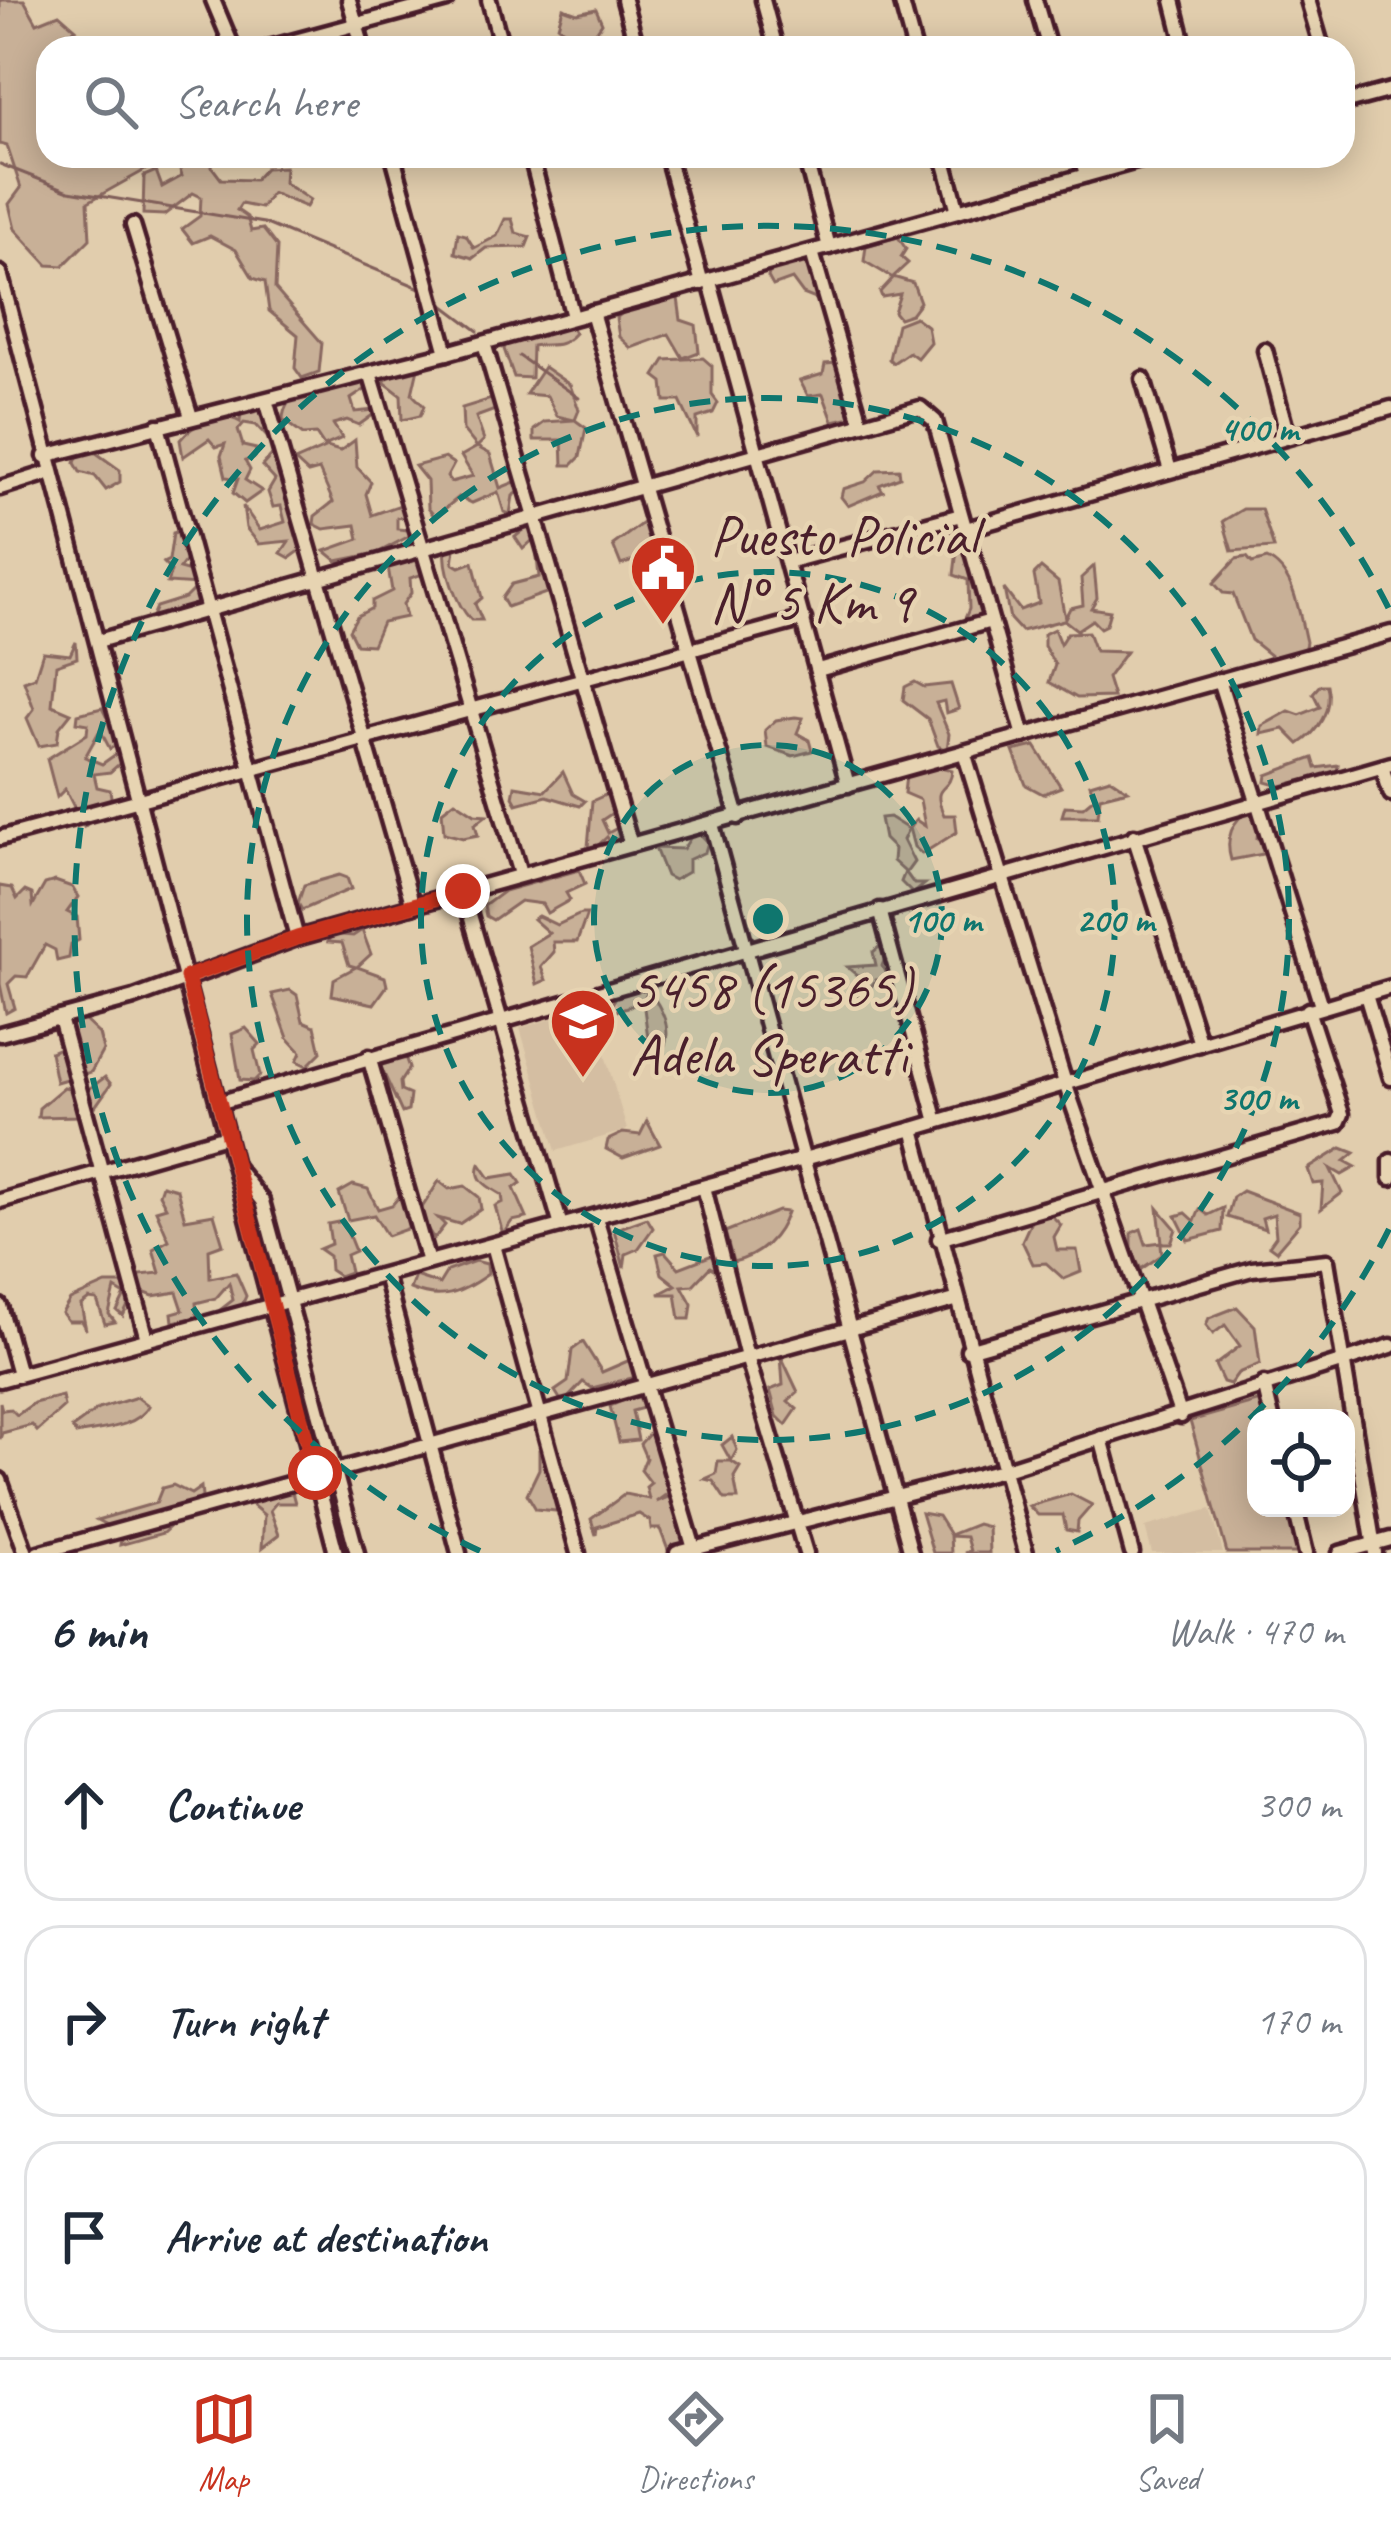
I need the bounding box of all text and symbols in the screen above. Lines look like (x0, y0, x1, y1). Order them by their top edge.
search box (36, 36, 1355, 168)
icon: search (78, 69, 144, 135)
text: Search here (174, 74, 357, 131)
text: 400 m (1220, 406, 1301, 452)
place label: Puesto Policial N° 5 Km 9 (710, 500, 987, 638)
public building icon: Puesto Policial N° 5 Km 9 (628, 533, 698, 627)
route end (436, 864, 490, 918)
text: 100 m (903, 897, 984, 943)
text: 200 m (1076, 897, 1157, 943)
centre of rings (747, 898, 789, 940)
place label: 5458 (15365) Adela Speratti (630, 953, 915, 1091)
school or university icon: 5458 (15365) Adela Speratti (548, 986, 618, 1080)
text: 300 m (1219, 1075, 1300, 1121)
map controls (1247, 1409, 1355, 1517)
button: locate (1247, 1409, 1355, 1517)
route start (288, 1446, 342, 1500)
text: 6 min (48, 1599, 147, 1663)
text: Walk · 470 m (1167, 1607, 1343, 1656)
icon: ahead (51, 1772, 117, 1838)
text: Continue (165, 1777, 299, 1834)
text: 300 m (1256, 1781, 1340, 1830)
icon: right (51, 1988, 117, 2054)
text: Turn right (165, 1993, 323, 2050)
text: 170 m (1256, 1997, 1340, 2046)
icon: arrive (51, 2204, 117, 2270)
text: Arrive at destination (165, 2209, 487, 2266)
tab: Map (191, 2386, 257, 2500)
tab: Directions (638, 2386, 753, 2500)
tab: Saved (1134, 2386, 1200, 2500)

